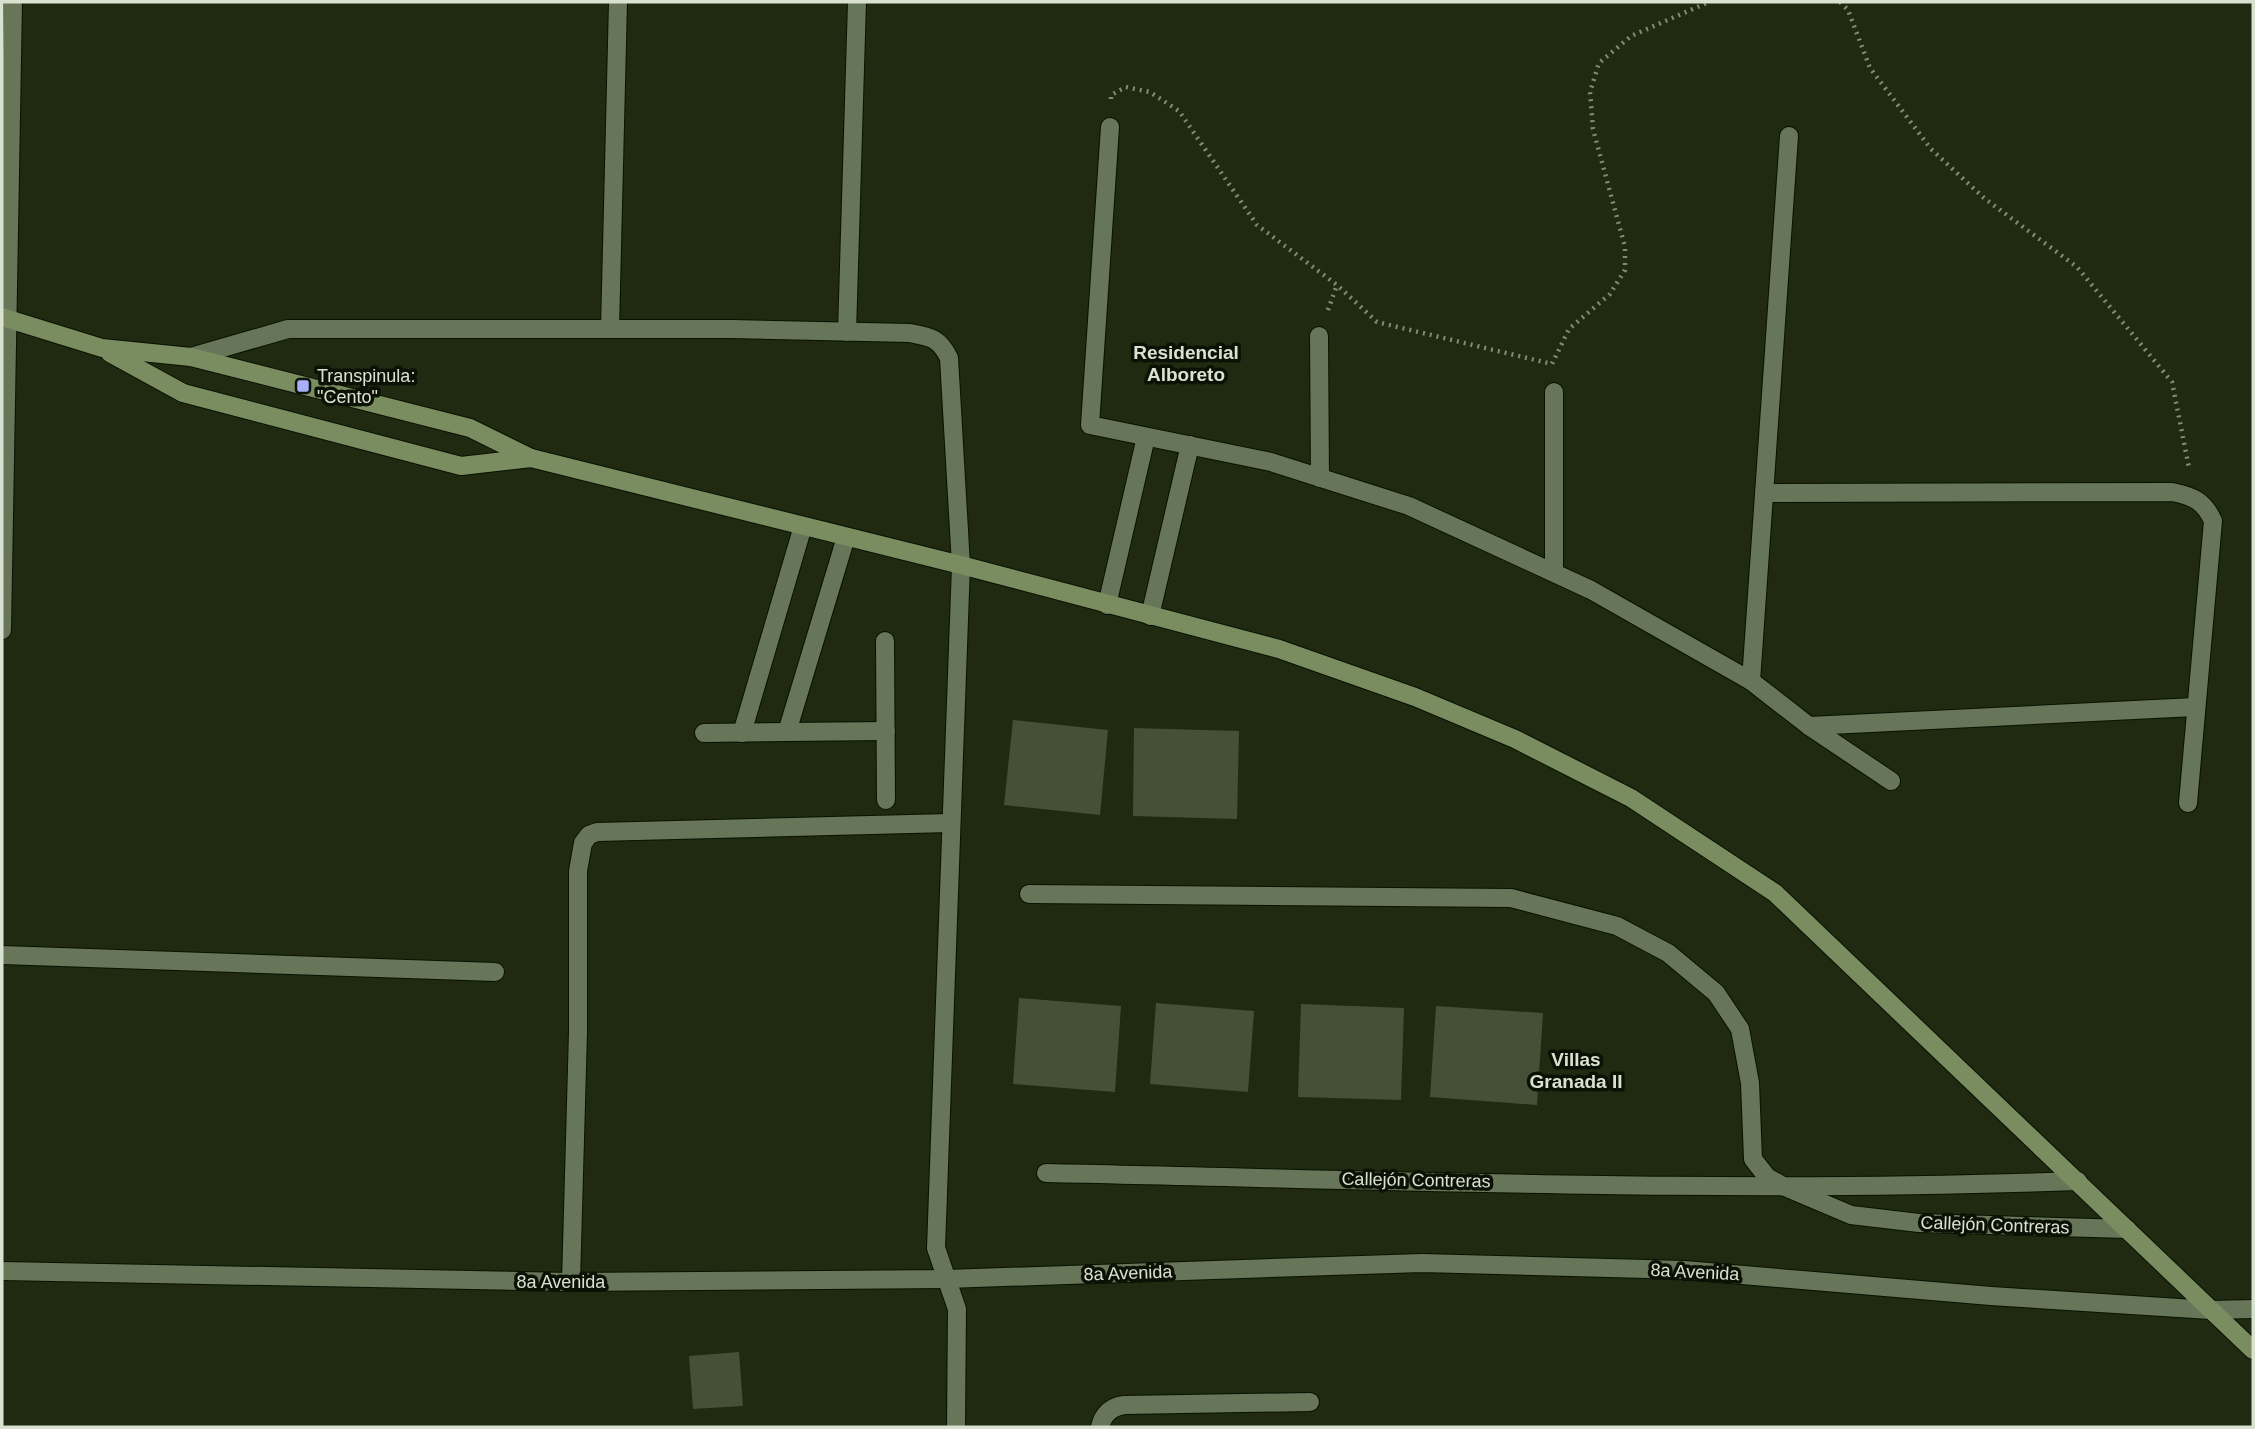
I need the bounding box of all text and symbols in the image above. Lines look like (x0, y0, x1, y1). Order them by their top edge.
district label: Residencial Alboreto (1133, 342, 1239, 385)
place label: Transpinula: "Cento" (317, 366, 415, 407)
marker: Transpinula: "Cento" (295, 378, 311, 394)
district label: Villas Granada II (1530, 1049, 1622, 1092)
street label: Callejón Contreras (1341, 1169, 1491, 1191)
street label: Callejón Contreras (1920, 1212, 2070, 1238)
street label: 8a Avenida (1650, 1260, 1741, 1284)
street label: 8a Avenida (1083, 1261, 1174, 1285)
street label: 8a Avenida (517, 1272, 606, 1292)

